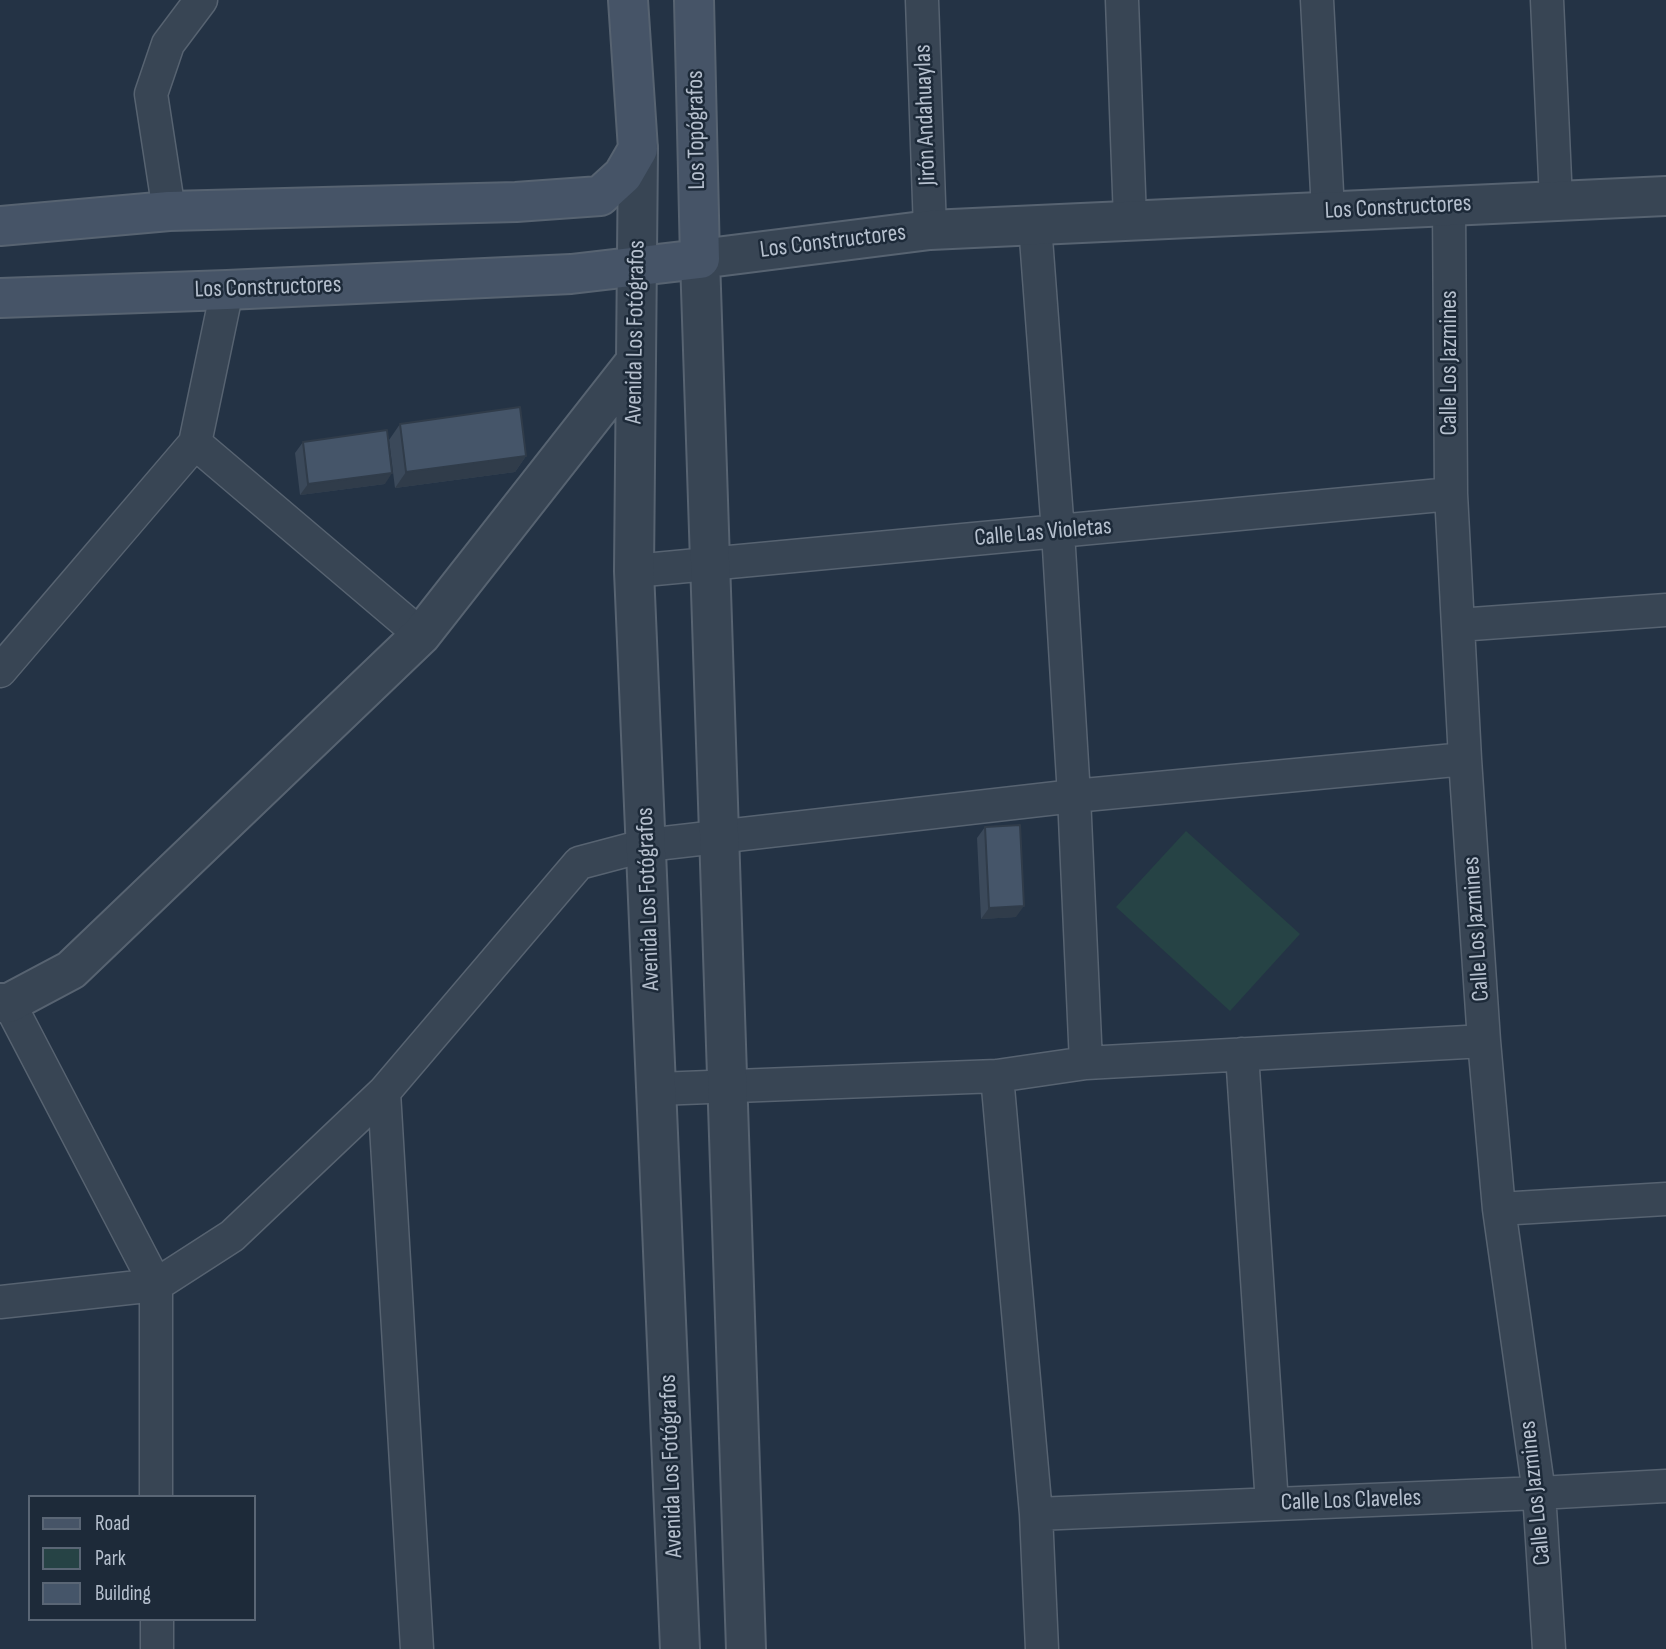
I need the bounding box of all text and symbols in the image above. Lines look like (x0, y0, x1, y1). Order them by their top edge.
street label: Jirón Andahuaylas (909, 44, 943, 186)
street label: Los Topógrafos (682, 70, 712, 190)
street label: Los Constructores (1324, 190, 1472, 226)
street label: Los Constructores (758, 219, 908, 265)
street label: Avenida Los Fotógrafos (620, 240, 652, 424)
street label: Los Constructores (194, 271, 342, 305)
street label: Calle Los Jazmines (1436, 290, 1464, 436)
street label: Calle Las Violetas (973, 513, 1113, 553)
street label: Avenida Los Fotógrafos (631, 807, 667, 991)
street label: Calle Los Jazmines (1458, 856, 1496, 1002)
street label: Avenida Los Fotógrafos (654, 1374, 690, 1558)
street label: Calle Los Jazmines (1514, 1419, 1558, 1567)
street label: Calle Los Claveles (1280, 1484, 1422, 1518)
legend (28, 1495, 256, 1621)
text: Road (95, 1511, 130, 1536)
text: Park (95, 1546, 126, 1571)
text: Building (95, 1581, 151, 1606)

